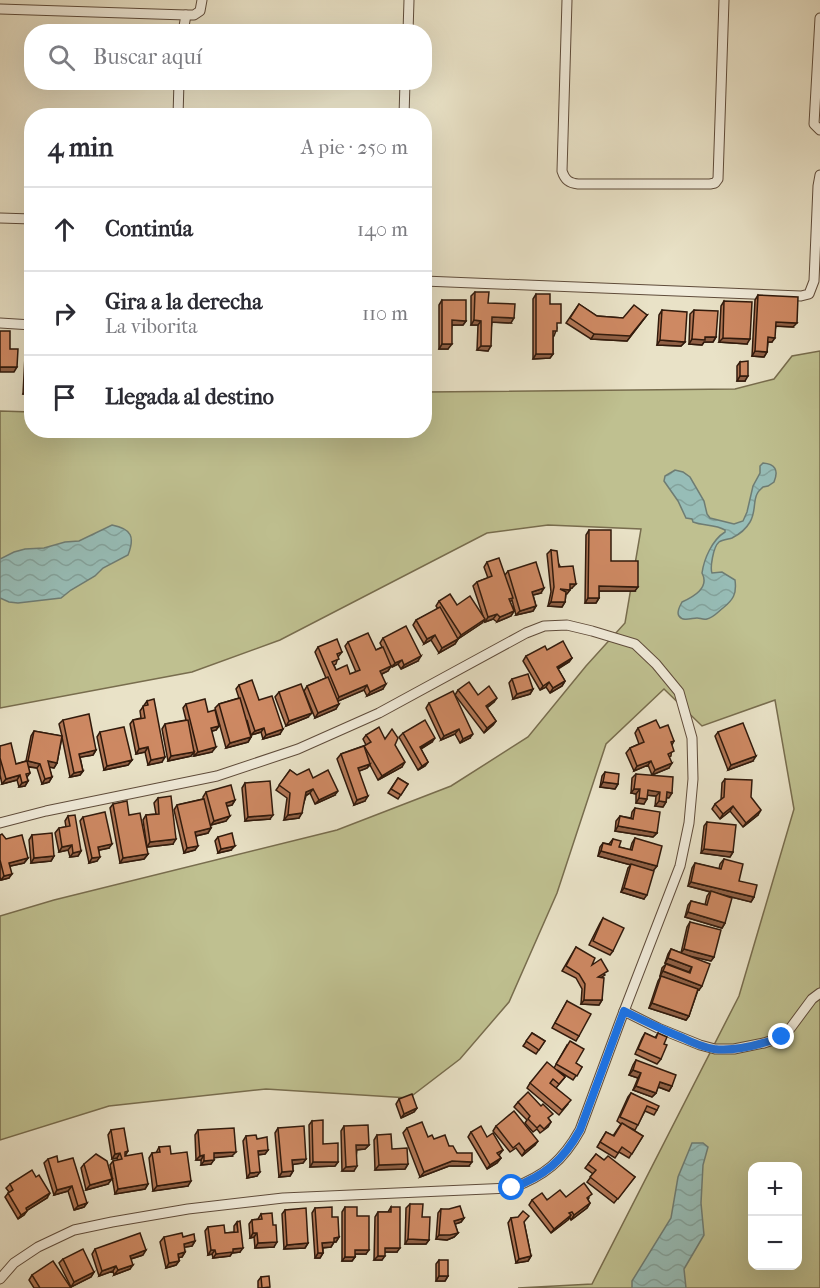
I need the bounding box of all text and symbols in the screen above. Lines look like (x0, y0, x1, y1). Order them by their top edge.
search box (24, 24, 432, 90)
icon: search (45, 41, 78, 74)
text: Buscar aquí (93, 44, 202, 70)
text: 4 min (48, 132, 113, 163)
text: A pie · 250 m (301, 136, 408, 159)
icon: ahead (48, 213, 81, 246)
text: Continúa (105, 216, 193, 242)
text: 140 m (357, 218, 408, 241)
text: Gira a la derecha (105, 289, 262, 315)
icon: right (48, 297, 81, 330)
text: 110 m (362, 302, 408, 325)
text: La viborita (105, 315, 198, 338)
icon: arrive (48, 381, 81, 414)
text: Llegada al destino (105, 384, 274, 410)
route end (768, 1023, 794, 1049)
map controls (748, 1162, 802, 1270)
button: + (748, 1162, 802, 1216)
route start (498, 1174, 524, 1200)
button: − (748, 1216, 802, 1270)

